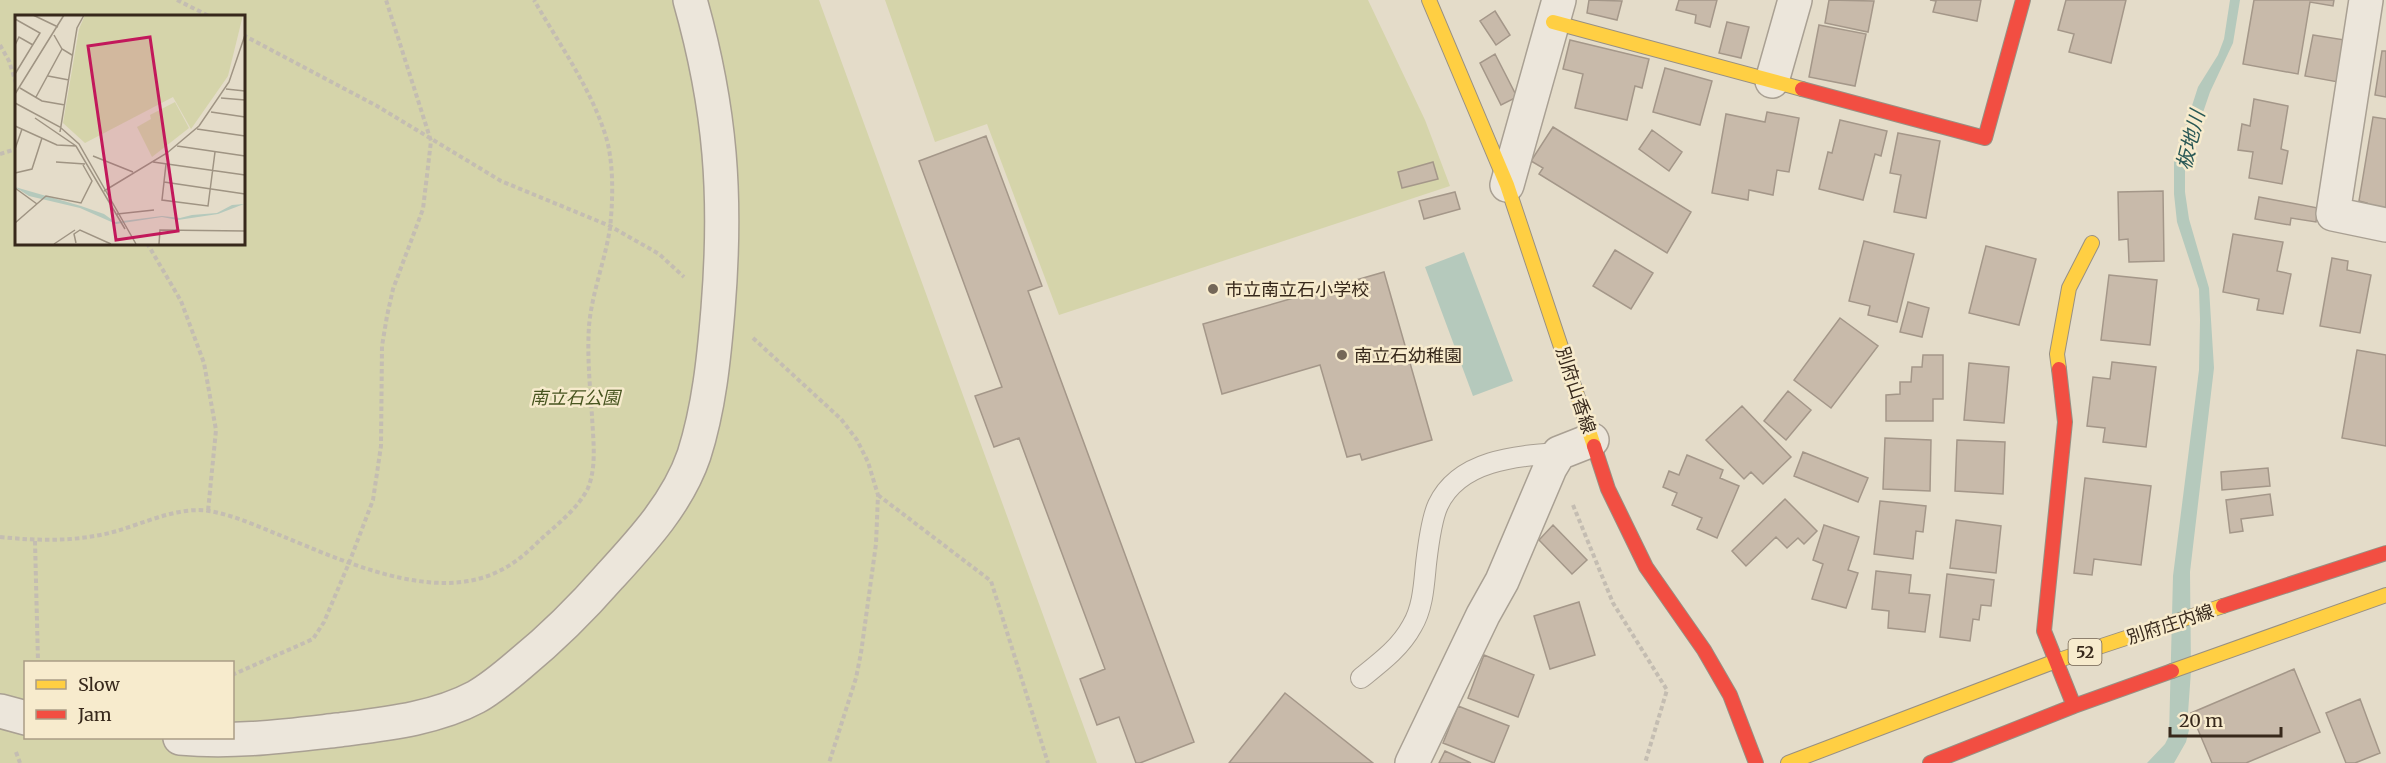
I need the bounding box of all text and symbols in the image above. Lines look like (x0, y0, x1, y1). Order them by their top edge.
inset map (15, 15, 244, 244)
water label: 板地川 (2171, 106, 2210, 172)
place label: 市立南立石小学校 (1225, 278, 1369, 301)
marker: 市立南立石小学校 (1206, 282, 1220, 296)
place label: 南立石幼稚園 (1354, 344, 1462, 367)
street label: 別府山香線 (1551, 344, 1601, 436)
marker: 南立石幼稚園 (1335, 348, 1349, 362)
park label: 南立石公園 (530, 386, 623, 409)
street label: 別府庄内線 (2124, 599, 2216, 649)
road number: 52 (2068, 639, 2102, 665)
legend (24, 661, 234, 739)
text: Slow (78, 673, 121, 696)
scale bar (2170, 700, 2281, 738)
text: Jam (77, 703, 112, 726)
text: 20 m (2179, 709, 2223, 732)

